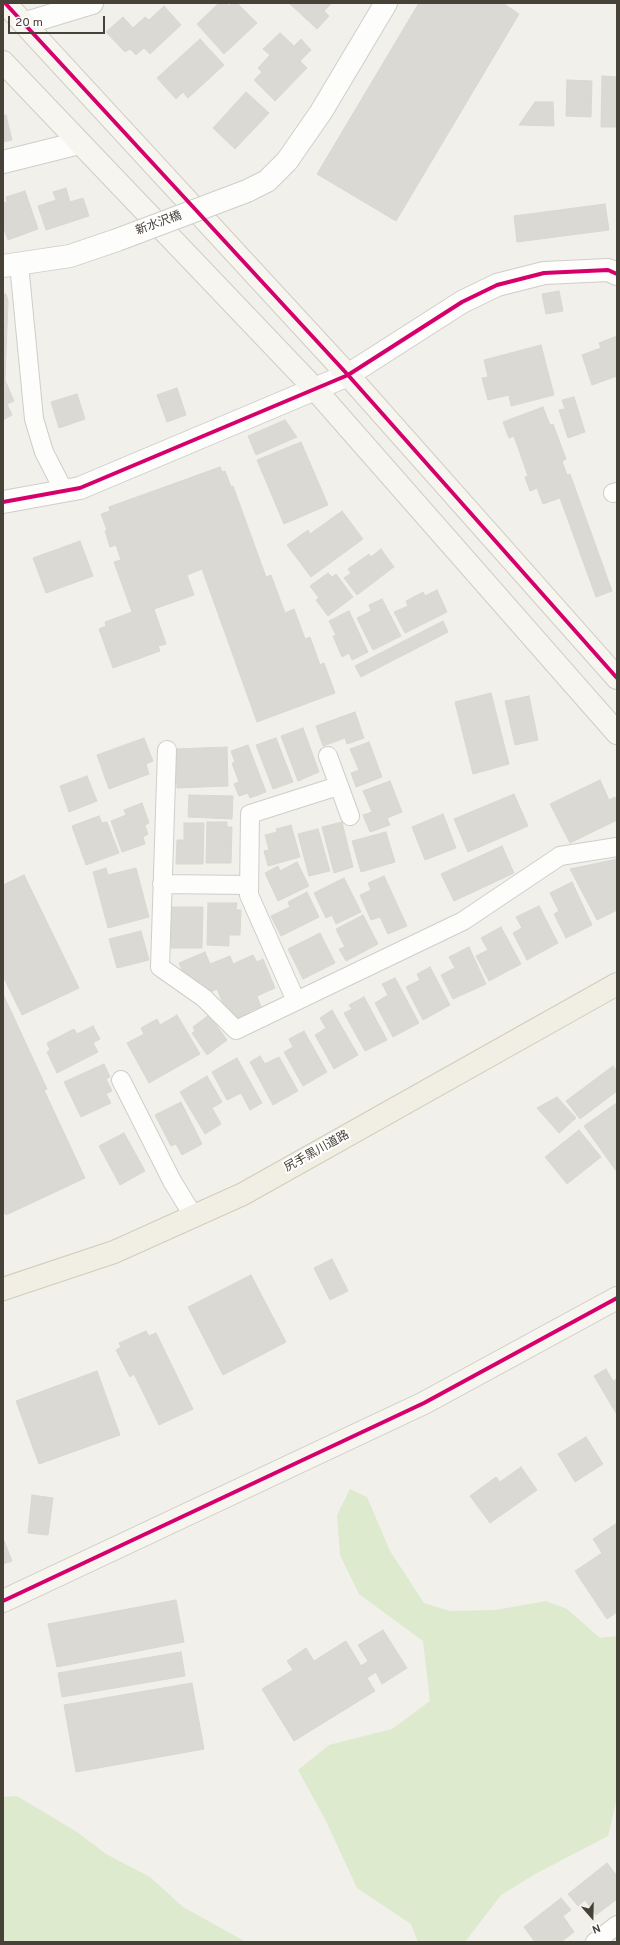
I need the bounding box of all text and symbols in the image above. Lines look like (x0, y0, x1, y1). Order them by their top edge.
scale bar (10, 8, 107, 34)
text: 20 m (15, 15, 43, 31)
street label: 新水沢橋 (134, 209, 184, 239)
street label: 尻手黒川道路 (282, 1128, 352, 1176)
north arrow (572, 1897, 612, 1937)
text: N (590, 1920, 602, 1936)

